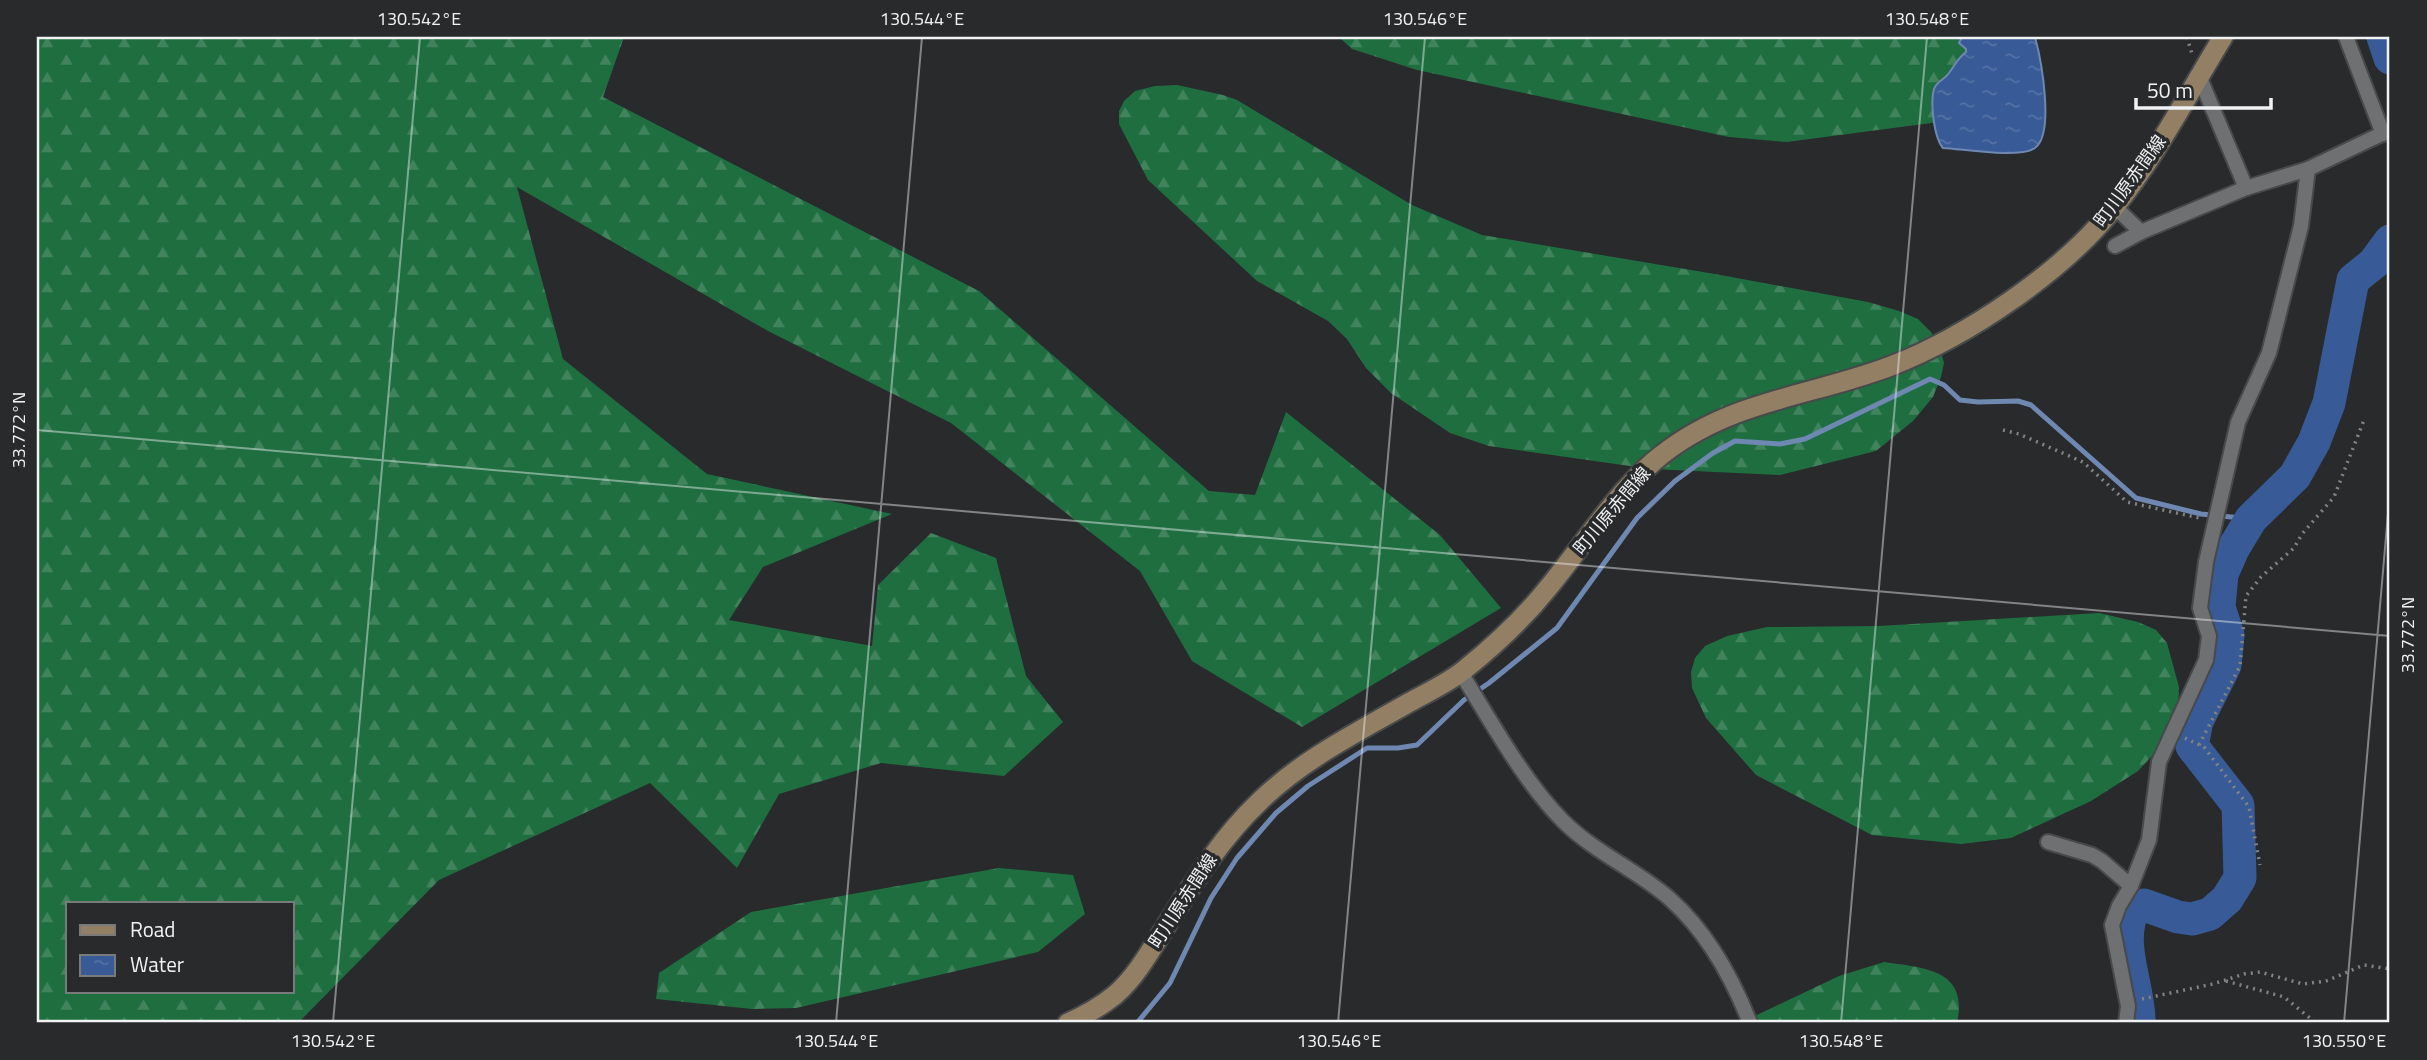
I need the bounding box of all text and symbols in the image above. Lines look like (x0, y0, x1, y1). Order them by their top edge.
text: 130.542°E (377, 5, 461, 32)
text: 130.544°E (880, 5, 964, 32)
text: 130.546°E (1383, 5, 1467, 32)
text: 130.548°E (1885, 5, 1969, 32)
scale bar (2136, 66, 2271, 110)
text: 50 m (2147, 74, 2193, 106)
street label: 町川原赤間線 (2087, 129, 2172, 232)
text: 33.772°N (5, 392, 32, 468)
street label: 町川原赤間線 (1567, 461, 1657, 561)
text: 33.772°N (2394, 597, 2421, 673)
street label: 町川原赤間線 (1142, 848, 1223, 953)
legend (66, 902, 294, 993)
text: Road (130, 913, 175, 945)
text: Water (130, 948, 184, 980)
text: 130.542°E (291, 1027, 375, 1054)
text: 130.544°E (794, 1027, 878, 1054)
text: 130.546°E (1297, 1027, 1381, 1054)
text: 130.548°E (1799, 1027, 1883, 1054)
text: 130.550°E (2302, 1027, 2386, 1054)

